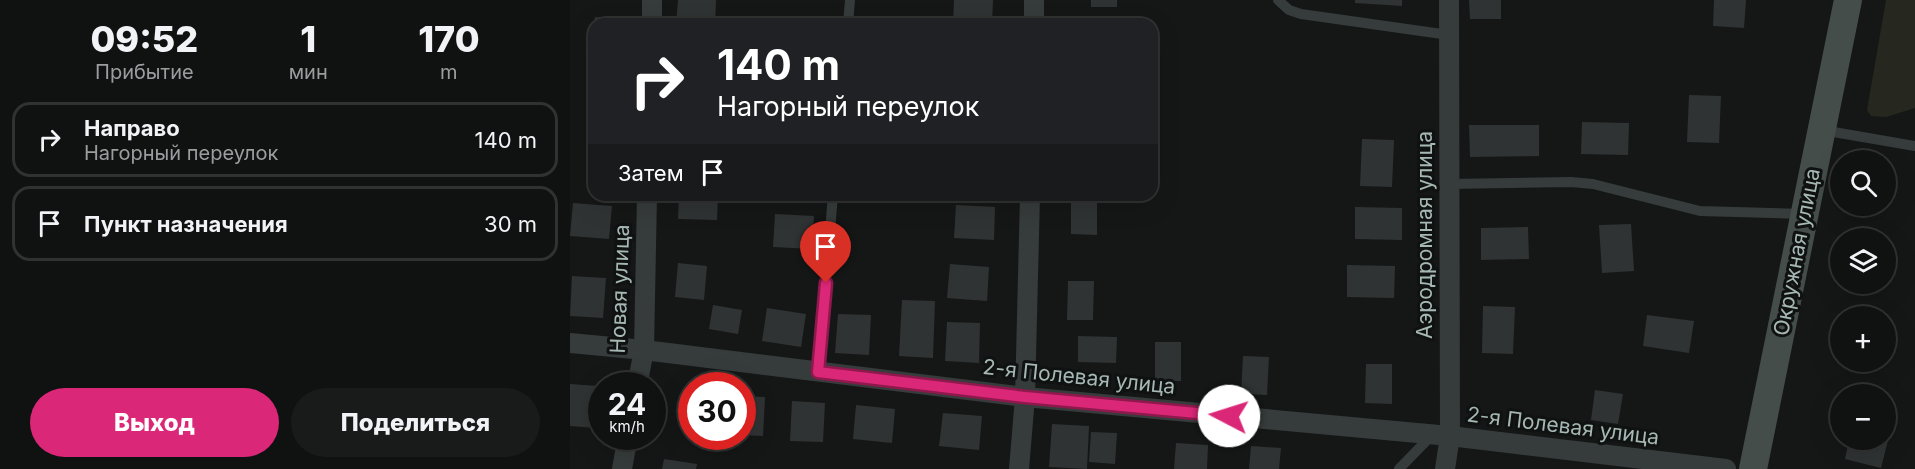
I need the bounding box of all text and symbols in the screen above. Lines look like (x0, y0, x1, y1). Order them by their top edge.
text: 09:52 (90, 17, 198, 61)
text: 1 (300, 17, 316, 61)
text: 170 (418, 17, 480, 61)
text: 140 m (717, 39, 840, 90)
icon: right (618, 42, 696, 120)
text: Прибытие (95, 60, 194, 84)
text: мин (289, 60, 328, 84)
text: m (440, 60, 458, 84)
text: Нагорный переулок (717, 90, 979, 123)
text: Направо (84, 115, 180, 141)
icon: right (33, 123, 66, 156)
text: 140 m (475, 127, 537, 153)
street label: Аэродромная улица (1412, 131, 1437, 339)
text: Нагорный переулок (84, 141, 278, 165)
map controls (1830, 150, 1896, 450)
button: search (1830, 150, 1896, 216)
icon: arrive (696, 156, 729, 189)
text: Затем (618, 160, 684, 186)
street label: Окружная улица (1768, 166, 1825, 338)
icon: arrive (33, 207, 66, 240)
text: Пункт назначения (84, 211, 288, 237)
text: 30 m (484, 211, 537, 237)
pin (800, 221, 851, 283)
street label: Новая улица (605, 224, 634, 354)
button: layers (1830, 228, 1896, 294)
icon: arrive (809, 230, 842, 263)
button: + (1830, 306, 1896, 372)
street label: 2-я Полевая улица (982, 354, 1177, 399)
speed limit sign: 30 (678, 372, 756, 450)
position arrow (1197, 384, 1261, 448)
button: − (1830, 384, 1896, 450)
text: 24 (608, 386, 646, 422)
button: Выход (30, 388, 279, 457)
button: Поделиться (291, 388, 540, 457)
street label: 2-я Полевая улица (1466, 401, 1661, 450)
text: km/h (609, 417, 645, 436)

